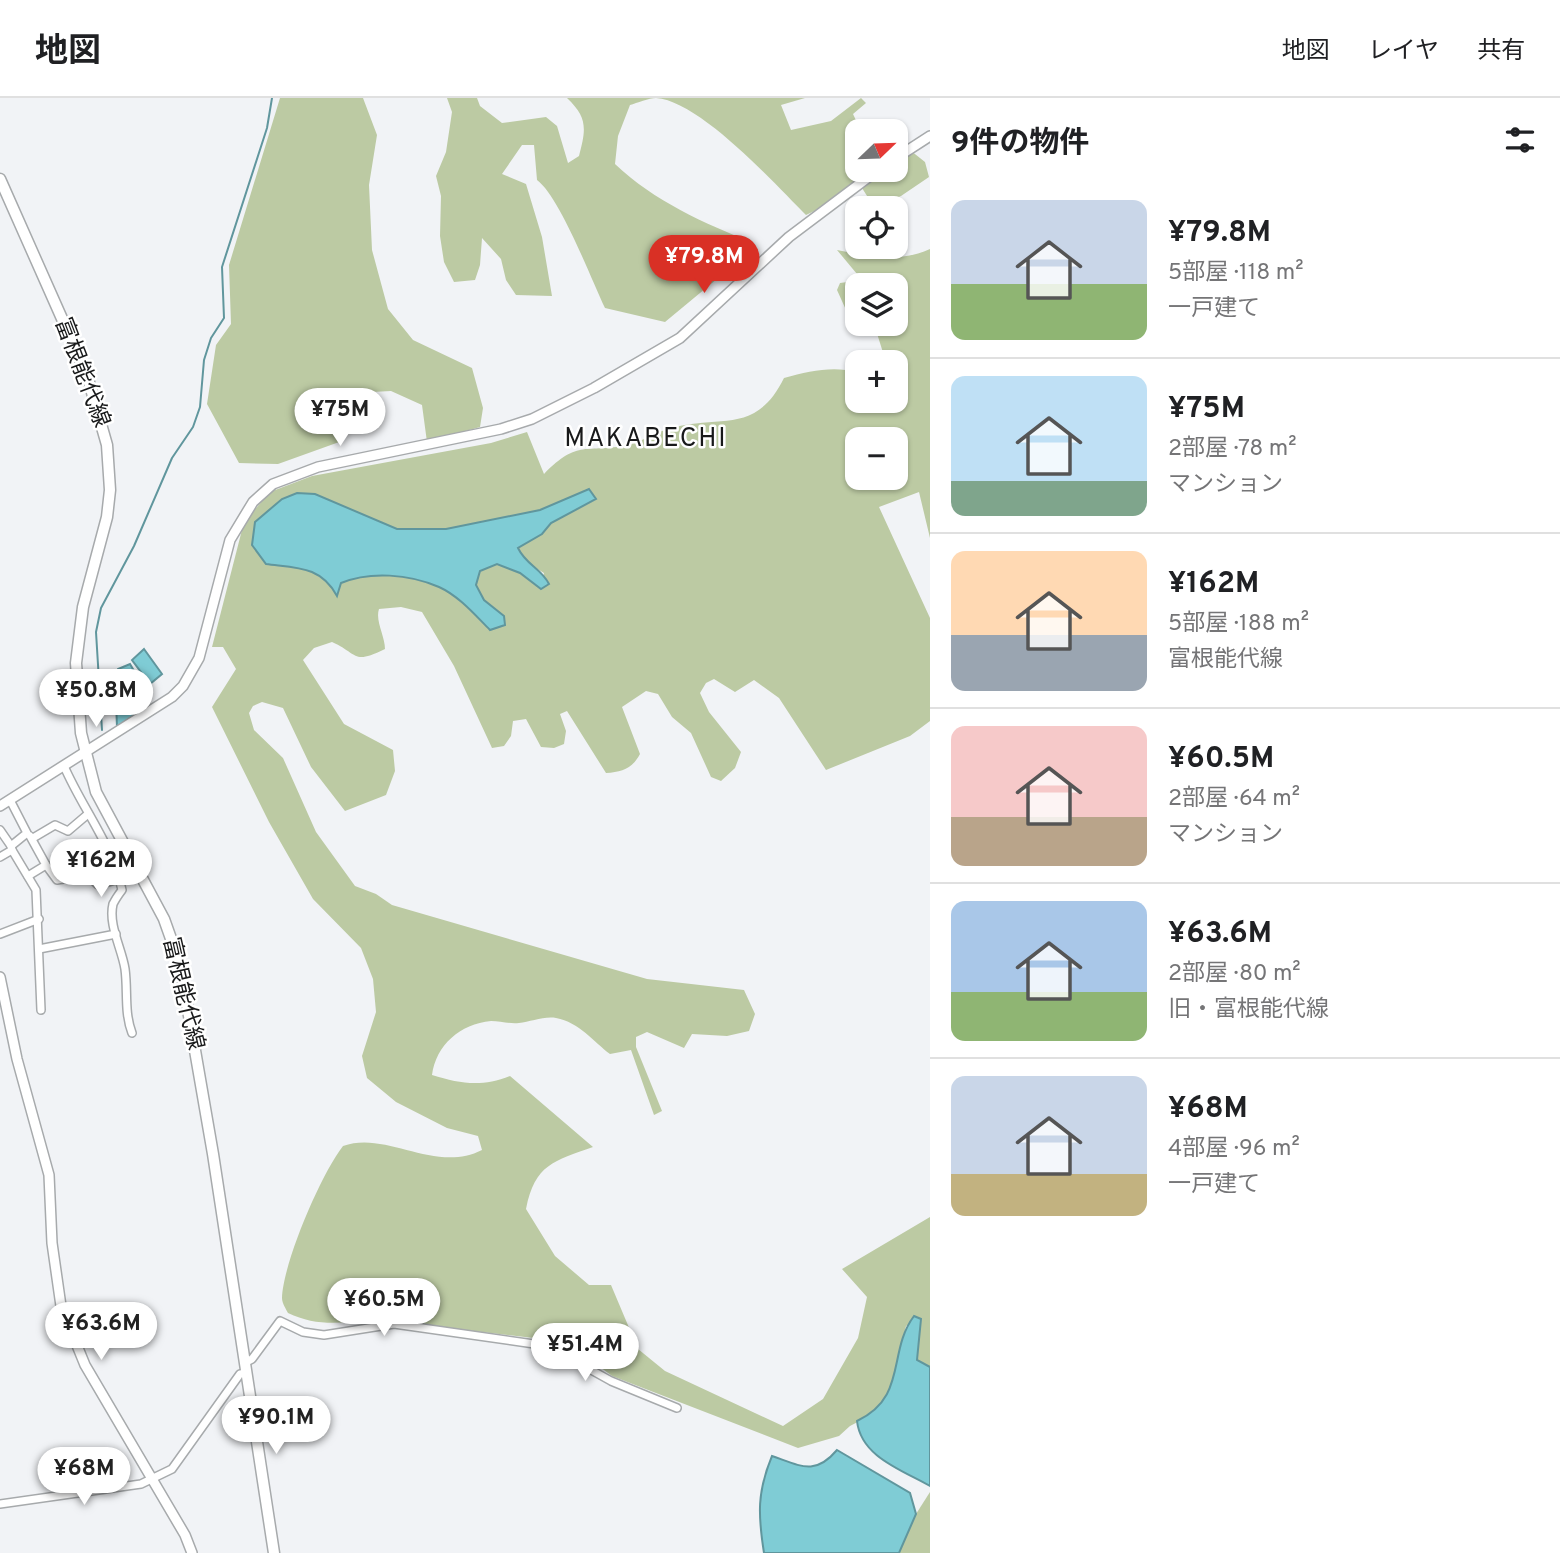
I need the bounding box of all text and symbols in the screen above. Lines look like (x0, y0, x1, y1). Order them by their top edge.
text: 地図 (35, 32, 101, 74)
text: 地図 (1282, 37, 1330, 67)
text: レイヤ (1368, 37, 1439, 67)
text: 共有 (1477, 37, 1525, 67)
north arrow (845, 119, 908, 182)
map controls (845, 119, 908, 490)
icon: filters (1501, 121, 1539, 159)
text: 9件の物件 (951, 126, 1089, 163)
button: locate (845, 196, 908, 259)
text: ¥79.8M (1168, 215, 1271, 252)
icon: home (1007, 228, 1091, 312)
pin: ¥79.8M (647, 236, 761, 295)
text: ¥79.8M (664, 243, 744, 272)
text: 5部屋 · 118 m² (1168, 259, 1304, 288)
button: layers (845, 273, 908, 336)
text: 一戸建て (1168, 295, 1260, 324)
street label: 富根能代線 (47, 314, 115, 432)
button: + (845, 350, 908, 413)
pin: ¥75M (299, 388, 381, 448)
text: ¥75M (1168, 391, 1245, 428)
text: ¥75M (311, 396, 369, 425)
icon: home (1007, 404, 1091, 488)
district label: MAKABECHI (564, 423, 728, 456)
button: − (845, 427, 908, 490)
text: 2部屋 · 78 m² (1168, 435, 1297, 464)
text: マンション (1168, 471, 1283, 500)
text: ¥162M (1168, 566, 1259, 603)
icon: home (1007, 579, 1091, 663)
text: 5部屋 · 188 m² (1168, 610, 1309, 639)
text: 富根能代線 (1168, 646, 1283, 675)
pin: ¥50.8M (39, 670, 153, 729)
text: ¥50.8M (55, 677, 137, 706)
text: ¥60.5M (1168, 741, 1274, 778)
icon: home (1007, 754, 1091, 838)
text: 2部屋 · 64 m² (1168, 785, 1300, 814)
text: マンション (1168, 821, 1283, 850)
pin: ¥162M (52, 840, 150, 899)
text: ¥162M (66, 847, 136, 876)
text: ¥63.6M (1168, 916, 1272, 953)
icon: home (1007, 929, 1091, 1013)
street label: 富根能代線 (155, 935, 209, 1053)
text: 2部屋 · 80 m² (1168, 960, 1301, 989)
text: 旧・富根能代線 (1168, 996, 1329, 1025)
text: ¥68M (1168, 1091, 1248, 1128)
icon: home (1007, 1104, 1091, 1188)
text: 4部屋 · 96 m² (1168, 1135, 1300, 1164)
text: 一戸建て (1168, 1171, 1260, 1200)
pin: ¥60.5M (327, 1278, 441, 1338)
text: ¥60.5M (343, 1286, 425, 1315)
pin: ¥63.6M (44, 1302, 158, 1362)
text: ¥63.6M (61, 1310, 141, 1339)
pin: ¥51.4M (528, 1324, 642, 1383)
text: ¥51.4M (547, 1331, 623, 1360)
pin: ¥90.1M (219, 1396, 333, 1456)
text: ¥90.1M (238, 1404, 314, 1433)
pin: ¥68M (43, 1448, 125, 1507)
text: ¥68M (53, 1455, 115, 1484)

